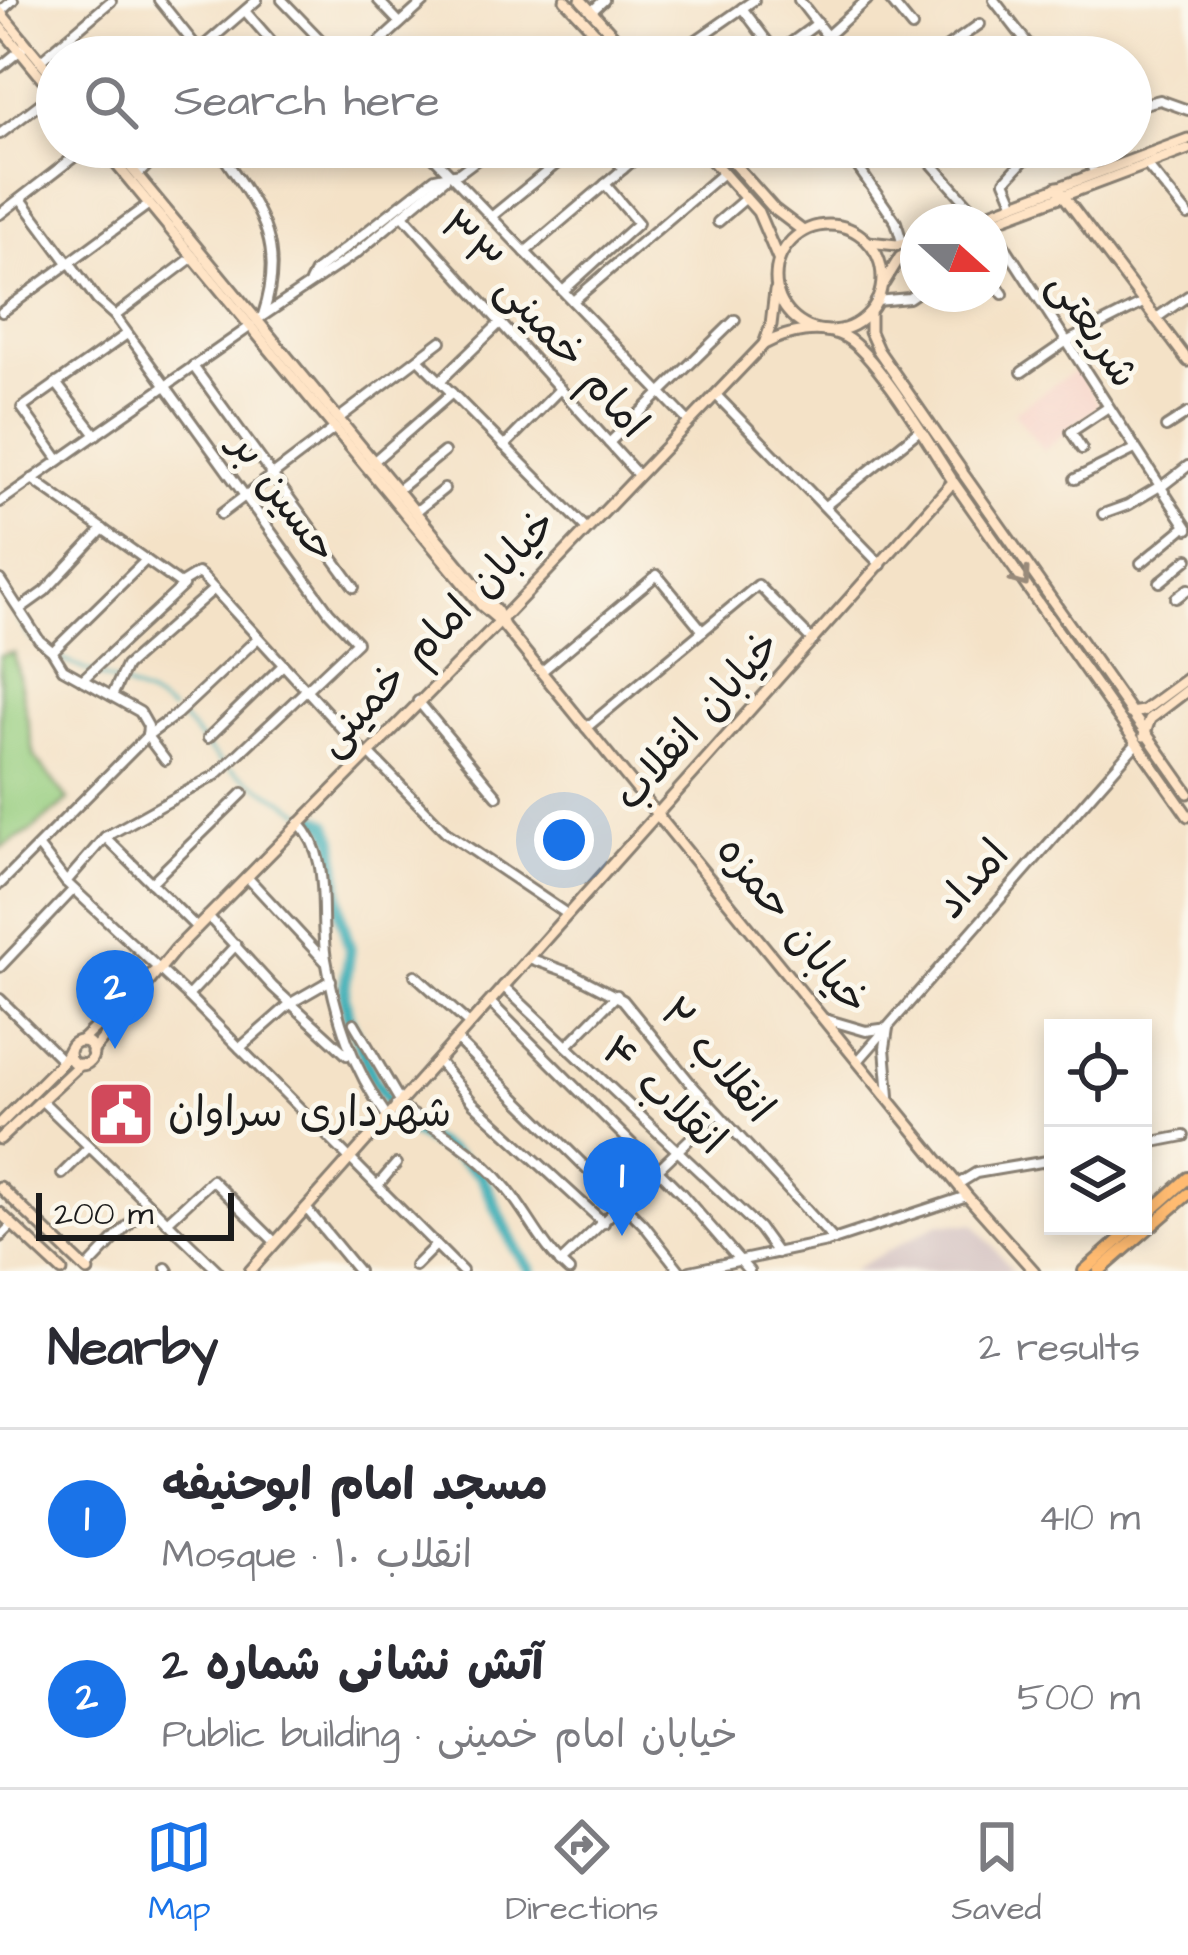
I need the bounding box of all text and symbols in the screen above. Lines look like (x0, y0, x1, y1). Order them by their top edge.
search box (36, 36, 1152, 168)
icon: search (78, 69, 144, 135)
text: Search here (174, 71, 440, 133)
street label: امام خمینی ۳۳ (425, 198, 661, 452)
north arrow (900, 204, 1008, 312)
street label: شریعتی (1034, 260, 1152, 400)
street label: حسین بر (214, 418, 351, 576)
street label: خیابان امام خمینی (304, 496, 570, 770)
one-way arrow (1008, 566, 1030, 588)
street label: خیابان انقلاب (601, 618, 795, 824)
your location (534, 810, 594, 870)
street label: خیابان حمزه (702, 824, 882, 1028)
street label: امداد (923, 828, 1023, 932)
pin: 2 (76, 950, 154, 1049)
street label: انقلاب ۲ (645, 986, 787, 1136)
map controls (1044, 1019, 1152, 1235)
button: locate (1044, 1019, 1152, 1127)
street label: انقلاب ۴ (588, 1023, 738, 1169)
public building icon: شهرداری سراوان (86, 1079, 156, 1149)
place label: شهرداری سراوان (168, 1085, 451, 1143)
button: layers (1044, 1127, 1152, 1235)
pin: 1 (583, 1137, 661, 1236)
scale bar (36, 1187, 234, 1240)
text: 200 m (54, 1191, 153, 1237)
text: Nearby (48, 1314, 218, 1385)
text: 2 results (979, 1322, 1140, 1376)
text: مسجد امام ابوحنیفه (162, 1455, 548, 1517)
text: 1 (85, 1492, 90, 1546)
text: 410 m (1038, 1492, 1140, 1546)
text: Mosque · انقلاب ۱۰ (162, 1529, 472, 1583)
text: آتش نشانی شماره 2 (162, 1635, 543, 1697)
text: 2 (76, 1672, 98, 1726)
text: 500 m (1017, 1672, 1140, 1726)
text: Public building · خیابان امام خمینی (162, 1709, 738, 1763)
tab: Map (146, 1814, 212, 1932)
tab: Directions (505, 1814, 659, 1932)
tab: Saved (952, 1814, 1042, 1932)

